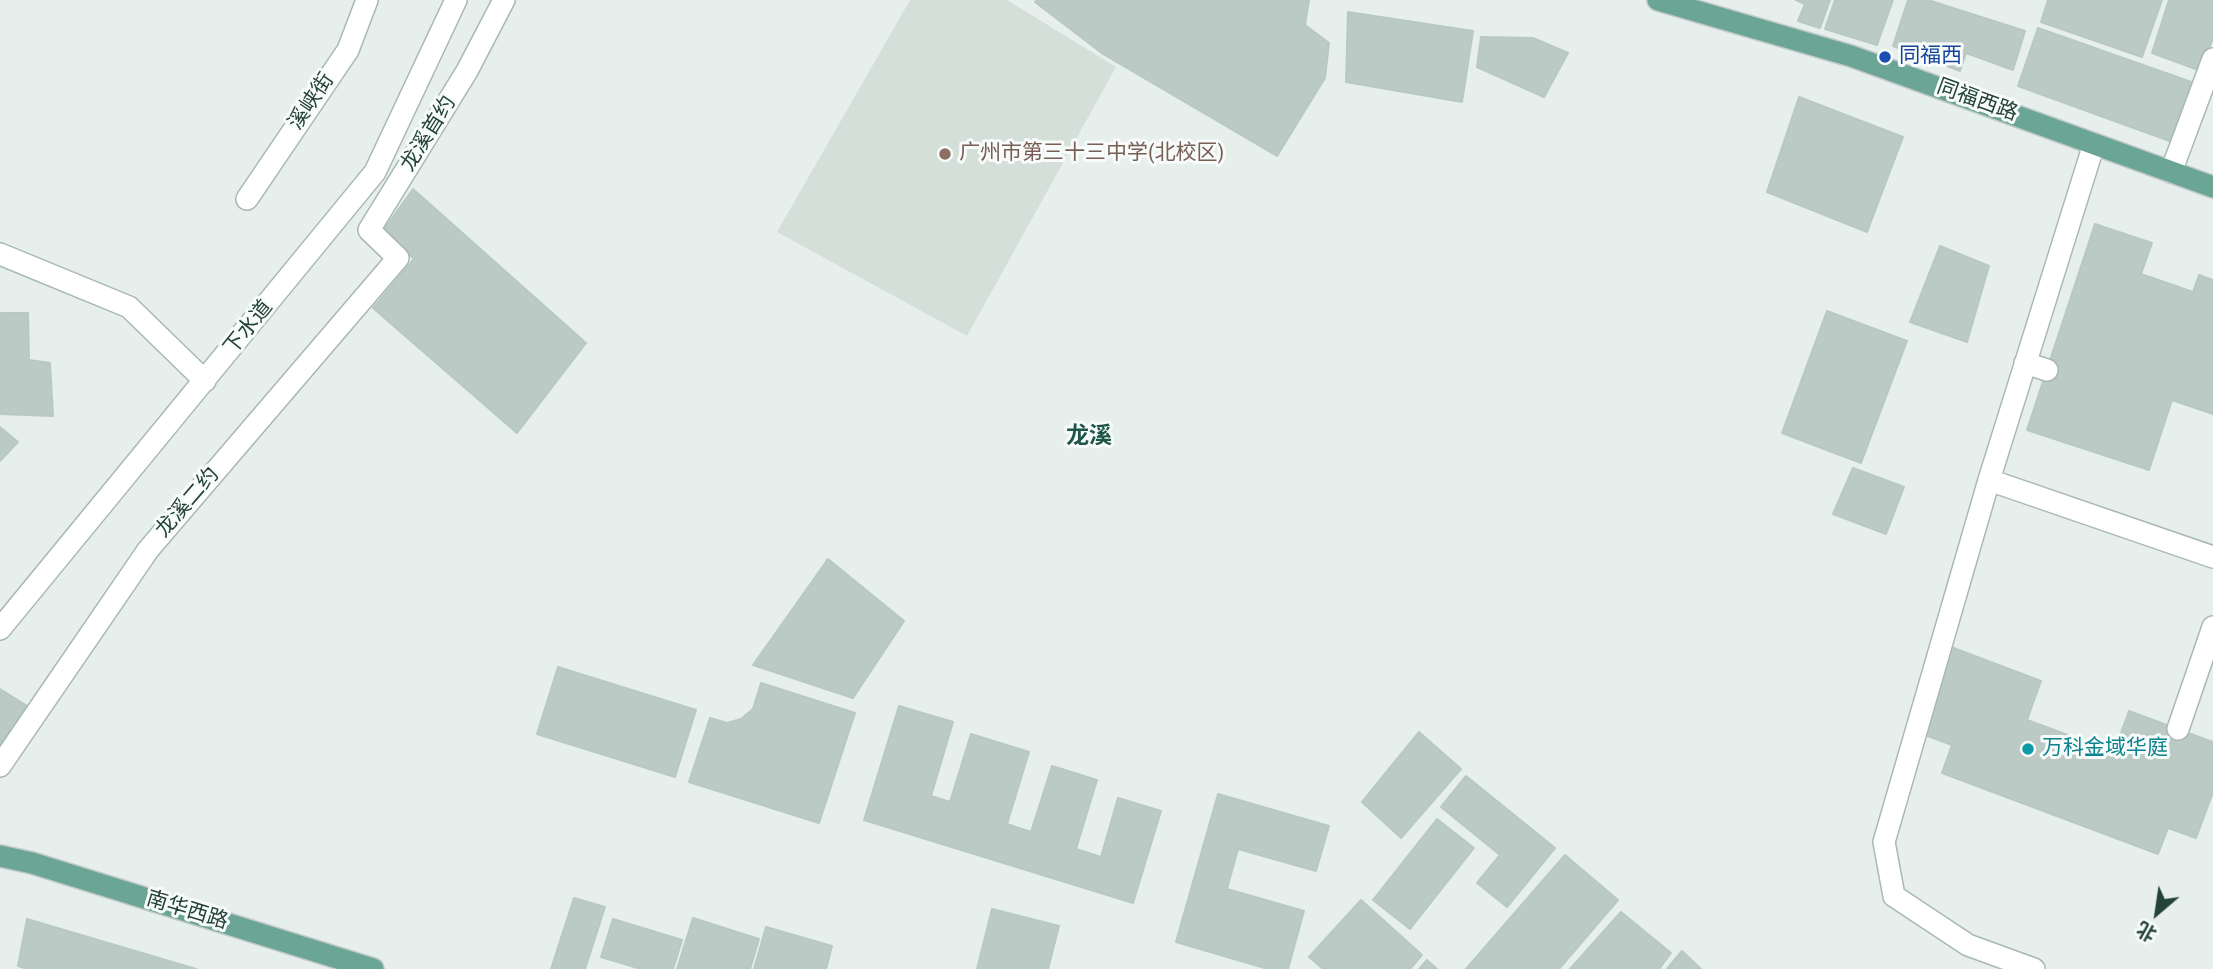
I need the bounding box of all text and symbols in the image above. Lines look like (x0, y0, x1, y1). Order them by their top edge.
place label: 同福西 (1899, 44, 1962, 70)
marker: 同福西 (1877, 49, 1893, 65)
street label: 溪峡街 (284, 69, 340, 135)
street label: 同福西路 (1933, 75, 2021, 127)
street label: 龙溪首约 (396, 92, 462, 176)
place label: 广州市第三十三中学(北校区) (959, 141, 1224, 167)
marker: 广州市第三十三中学(北校区) (937, 146, 953, 162)
street label: 下水道 (219, 296, 279, 360)
district label: 龙溪 (1066, 423, 1112, 451)
street label: 龙溪二约 (151, 463, 225, 543)
place label: 万科金域华庭 (2042, 736, 2168, 762)
marker: 万科金域华庭 (2020, 741, 2036, 757)
north arrow (2122, 878, 2192, 948)
street label: 南华西路 (143, 887, 231, 935)
text: 北 (2133, 917, 2160, 946)

